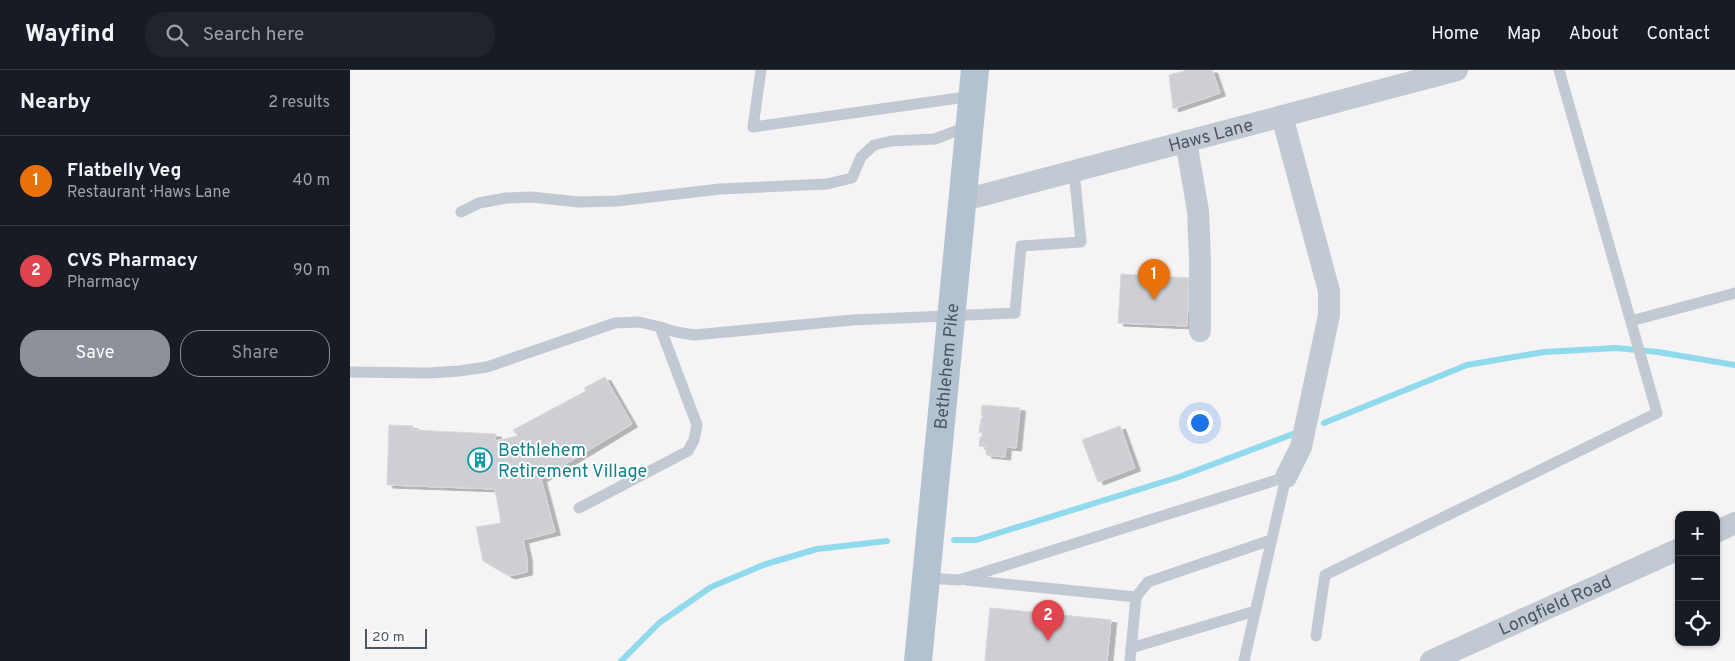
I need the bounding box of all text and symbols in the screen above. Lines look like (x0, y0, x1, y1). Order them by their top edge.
search box (145, 12, 495, 57)
text: Wayfind (25, 20, 115, 50)
icon: search (163, 21, 191, 49)
text: Search here (203, 23, 304, 47)
text: Home (1431, 23, 1479, 46)
text: Map (1507, 23, 1541, 46)
text: About (1569, 23, 1618, 46)
text: Contact (1646, 23, 1710, 46)
text: Nearby (20, 89, 91, 116)
text: 2 results (268, 93, 330, 113)
street label: Haws Lane (1166, 114, 1256, 159)
text: Flatbelly Veg (67, 159, 181, 183)
text: 1 (33, 171, 39, 191)
text: 40 m (292, 171, 330, 191)
text: Restaurant · Haws Lane (67, 183, 230, 203)
text: CVS Pharmacy (67, 249, 198, 273)
pin: 1 (1138, 259, 1170, 300)
text: 2 (31, 261, 41, 281)
text: 90 m (293, 261, 330, 281)
text: Pharmacy (67, 273, 140, 293)
street label: Bethlehem Pike (930, 302, 965, 431)
button: Save (20, 330, 170, 377)
button: Share (180, 330, 330, 377)
your location (1187, 410, 1213, 436)
place label: Bethlehem Retirement Village (498, 440, 647, 484)
building icon: Bethlehem Retirement Village (467, 447, 493, 473)
map controls (1675, 511, 1720, 646)
button: + (1675, 511, 1720, 556)
button: − (1675, 556, 1720, 601)
street label: Longfield Road (1495, 571, 1616, 642)
pin: 2 (1032, 600, 1064, 641)
button: locate (1675, 601, 1720, 646)
scale bar (365, 626, 428, 649)
text: 20 m (372, 629, 405, 646)

